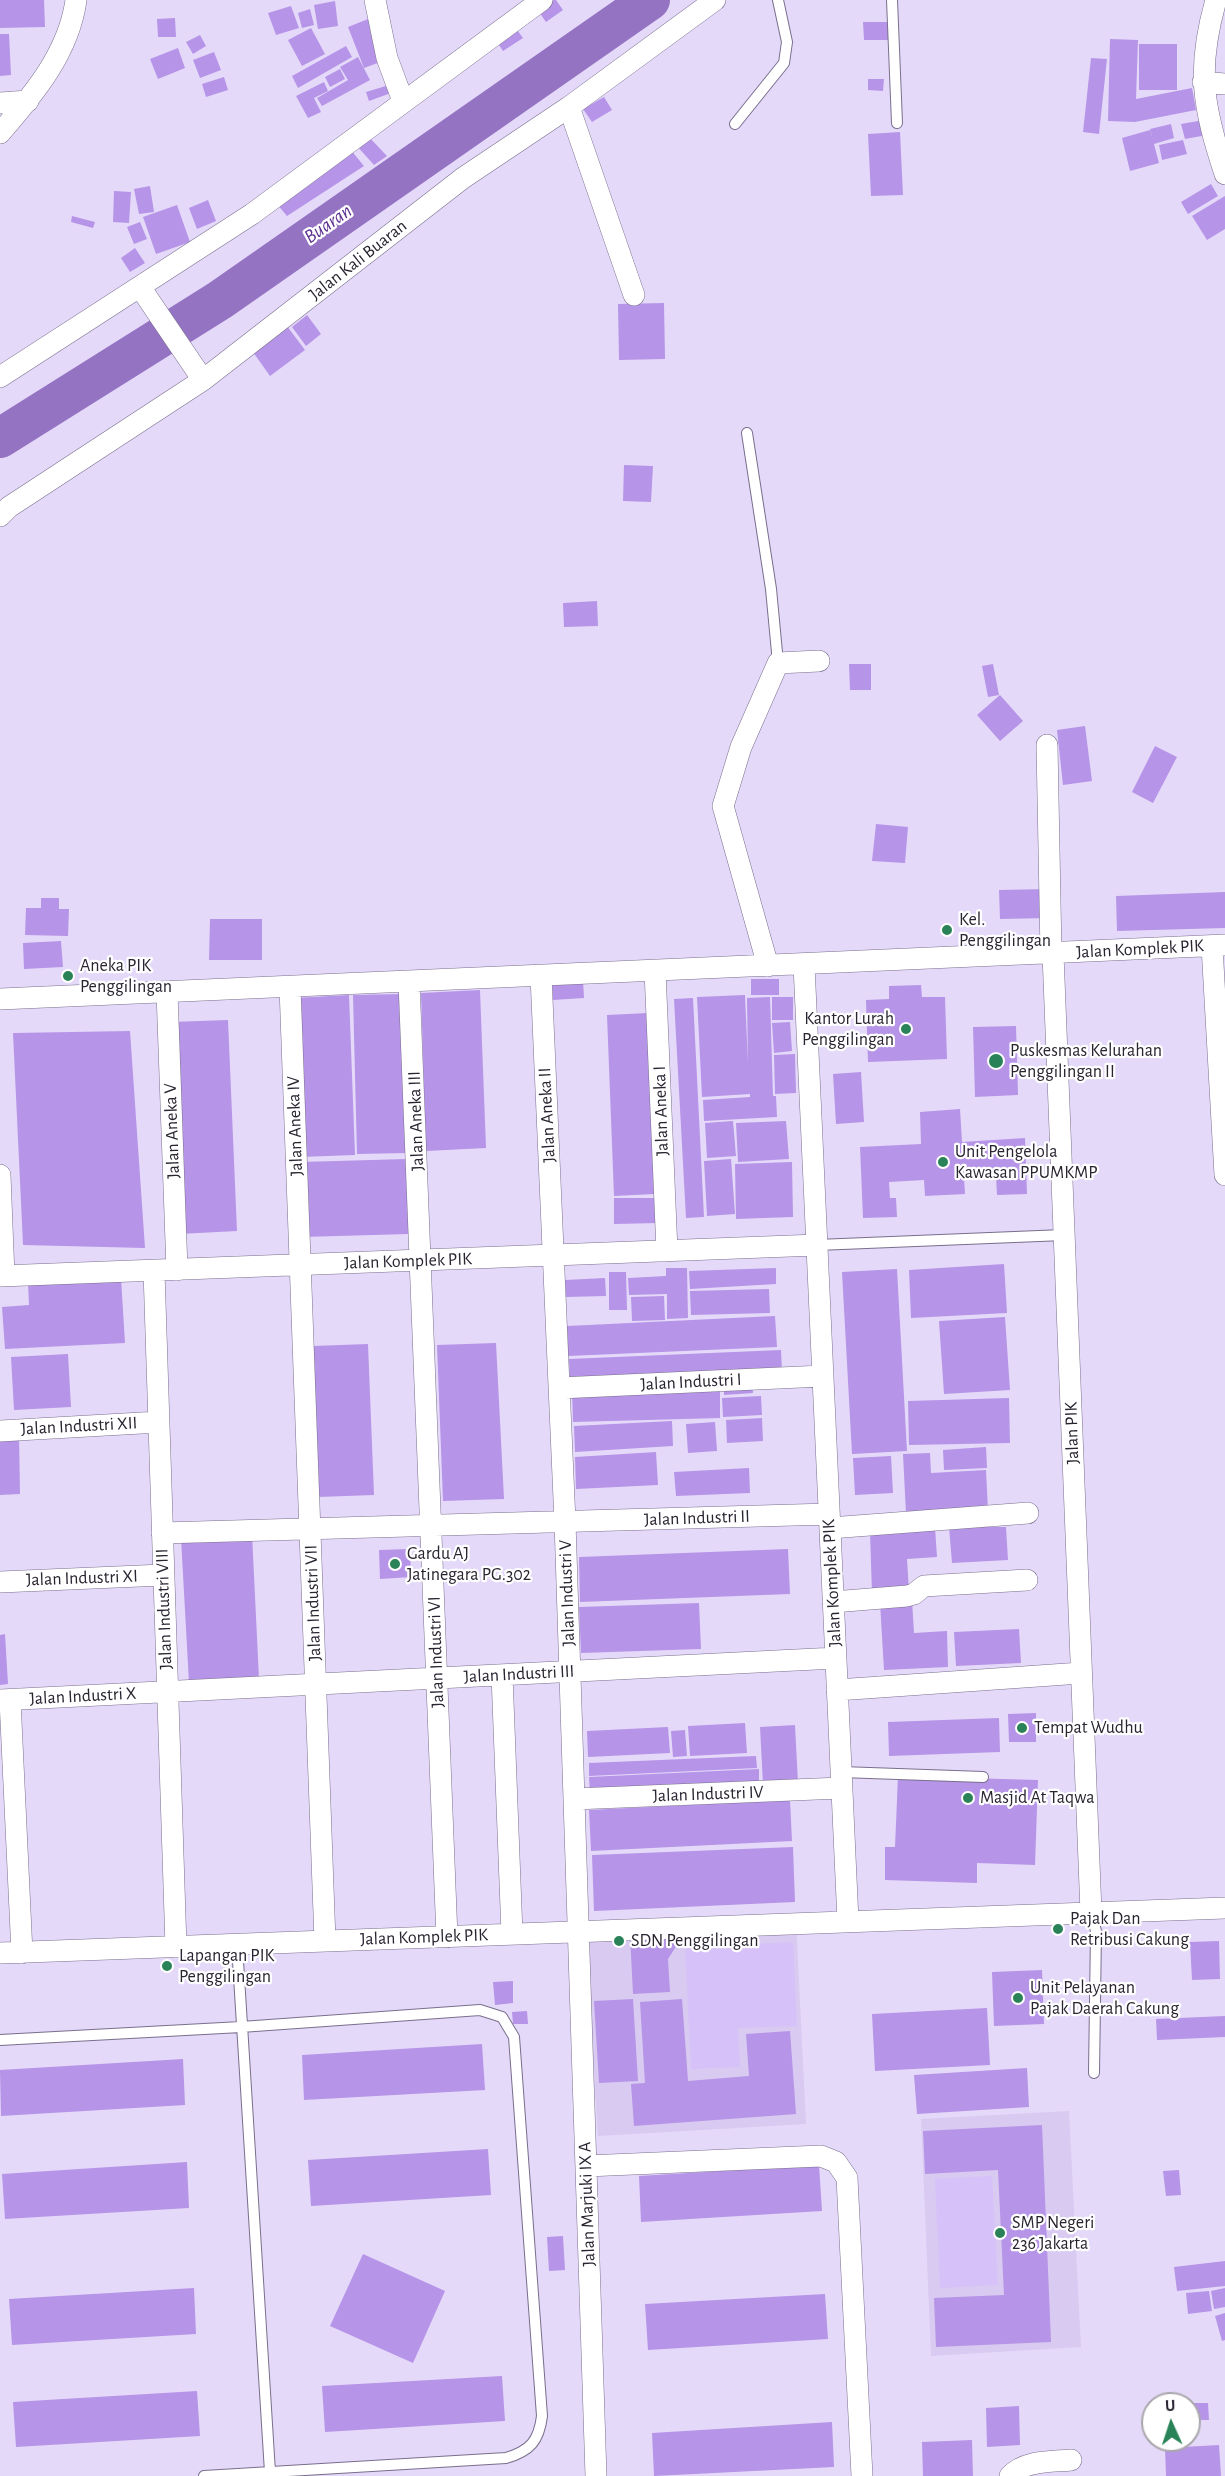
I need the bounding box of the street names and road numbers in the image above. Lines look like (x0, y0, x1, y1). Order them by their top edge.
street label: Jalan Kali Buaran (305, 215, 411, 305)
street label: Jalan Komplek PIK (1076, 935, 1204, 963)
street label: Jalan Aneka I (649, 1066, 673, 1156)
street label: Jalan Aneka II (534, 1067, 560, 1163)
street label: Jalan Aneka III (403, 1071, 429, 1171)
street label: Jalan Aneka IV (282, 1076, 308, 1176)
street label: Jalan Aneka V (160, 1083, 184, 1179)
street label: Jalan Komplek PIK (344, 1248, 472, 1274)
street label: Jalan Industri I (640, 1369, 742, 1395)
street label: Jalan PIK (1060, 1401, 1084, 1465)
street label: Jalan Industri XII (20, 1412, 138, 1440)
street label: Jalan Industri II (644, 1505, 750, 1531)
street label: Jalan Komplek PIK (818, 1519, 846, 1647)
street label: Jalan Industri V (554, 1539, 580, 1647)
street label: Jalan Industri VII (300, 1545, 326, 1661)
street label: Jalan Industri VIII (151, 1548, 177, 1670)
street label: Jalan Industri XI (26, 1565, 138, 1591)
street label: Jalan Industri VI (423, 1596, 449, 1708)
street label: Jalan Industri III (463, 1660, 575, 1688)
street label: Jalan Industri X (29, 1682, 137, 1710)
street label: Jalan Industri IV (652, 1781, 764, 1807)
street label: Jalan Komplek PIK (360, 1924, 488, 1950)
street label: Jalan Marjuki IX A (574, 2141, 600, 2267)

